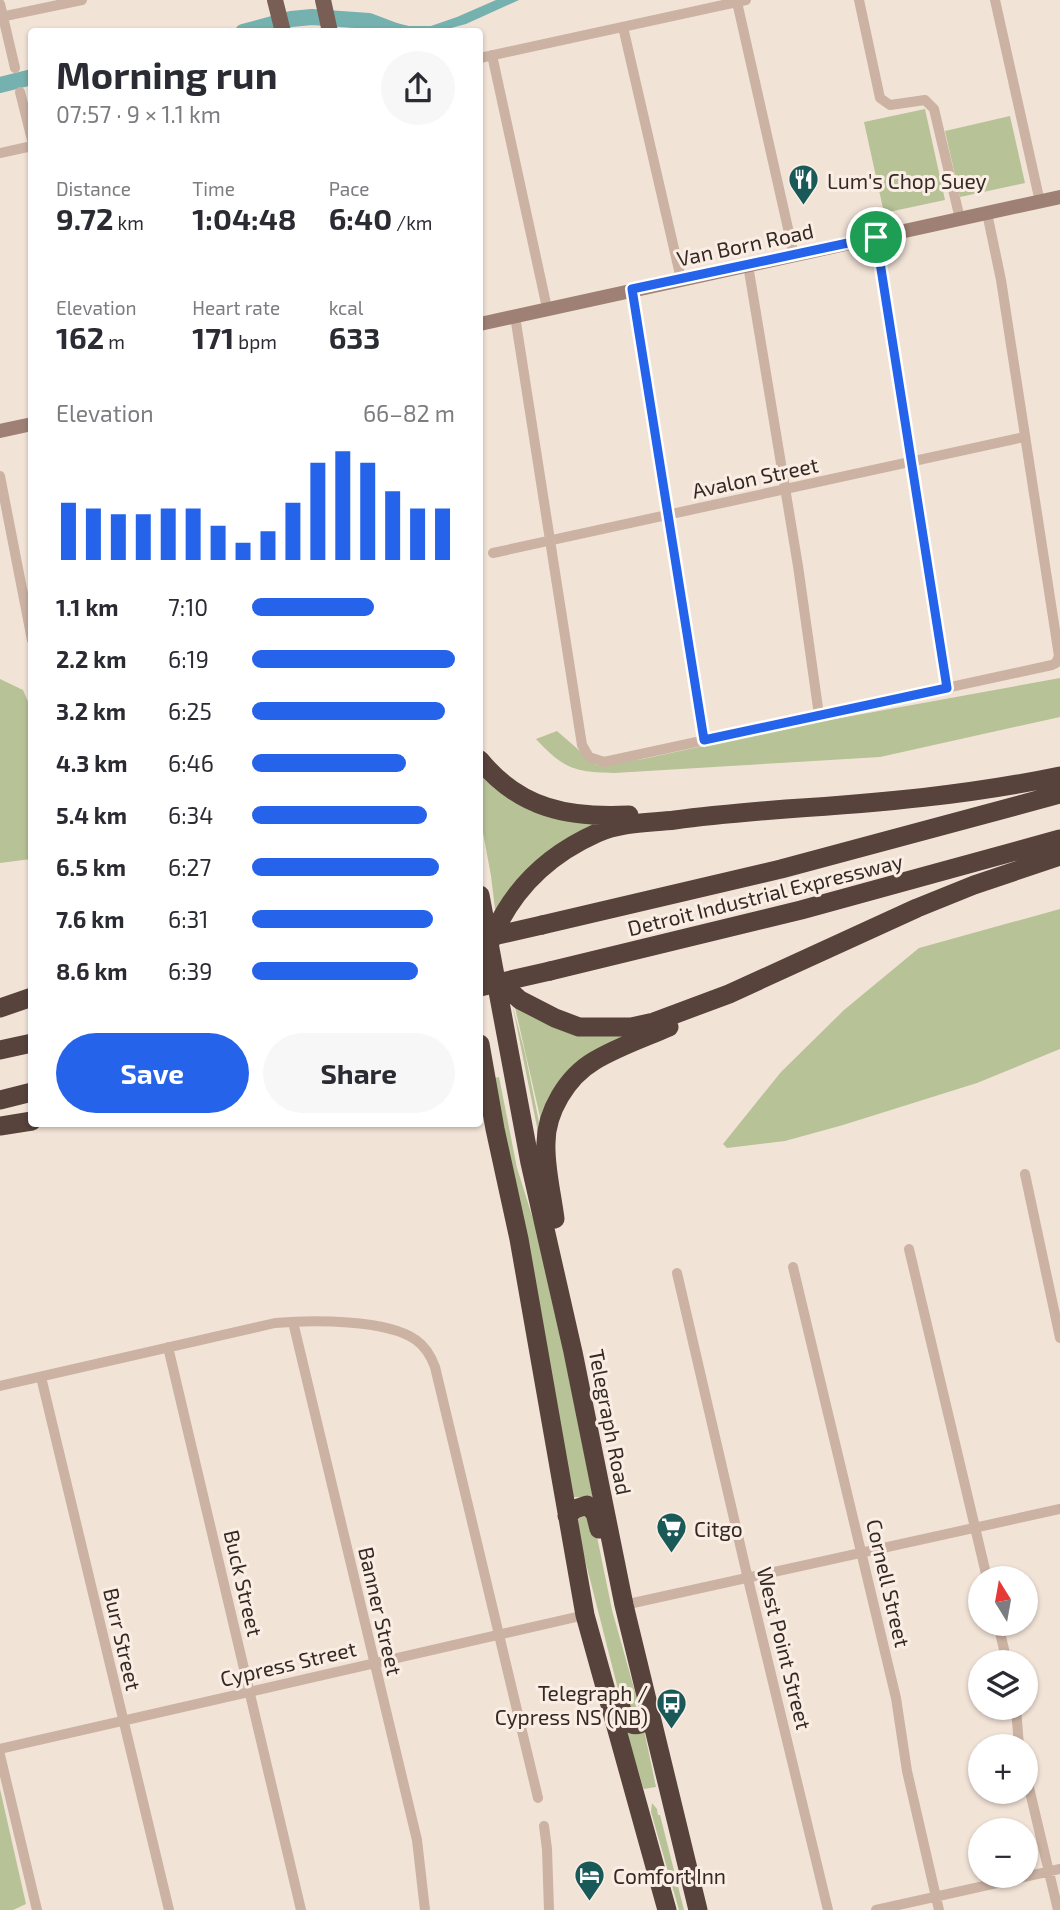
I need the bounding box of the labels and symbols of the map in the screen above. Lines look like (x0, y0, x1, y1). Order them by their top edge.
restaurant icon: Lum's Chop Suey (787, 163, 821, 207)
place label: Lum's Chop Suey (827, 168, 987, 193)
pin (846, 207, 906, 267)
street label: Van Born Road (674, 217, 816, 271)
street label: Avalon Street (690, 451, 820, 503)
street label: Detroit Industrial Expressway (625, 848, 905, 940)
street label: Telegraph Road (585, 1347, 637, 1497)
supermarket icon: Citgo (654, 1511, 688, 1555)
place label: Citgo (694, 1516, 743, 1541)
street label: Cornell Street (862, 1516, 916, 1650)
street label: Buck Street (220, 1527, 268, 1639)
street label: Banner Street (354, 1544, 408, 1678)
street label: West Point Street (753, 1564, 817, 1732)
north arrow (968, 1566, 1038, 1636)
street label: Burr Street (99, 1585, 147, 1693)
street label: Cypress Street (218, 1635, 358, 1691)
place label: Telegraph / Cypress NS (NB) (495, 1680, 648, 1729)
bus stop icon: Telegraph / Cypress NS (NB) (654, 1687, 688, 1731)
hotel icon: Comfort Inn (573, 1858, 607, 1902)
place label: Comfort Inn (613, 1863, 726, 1888)

